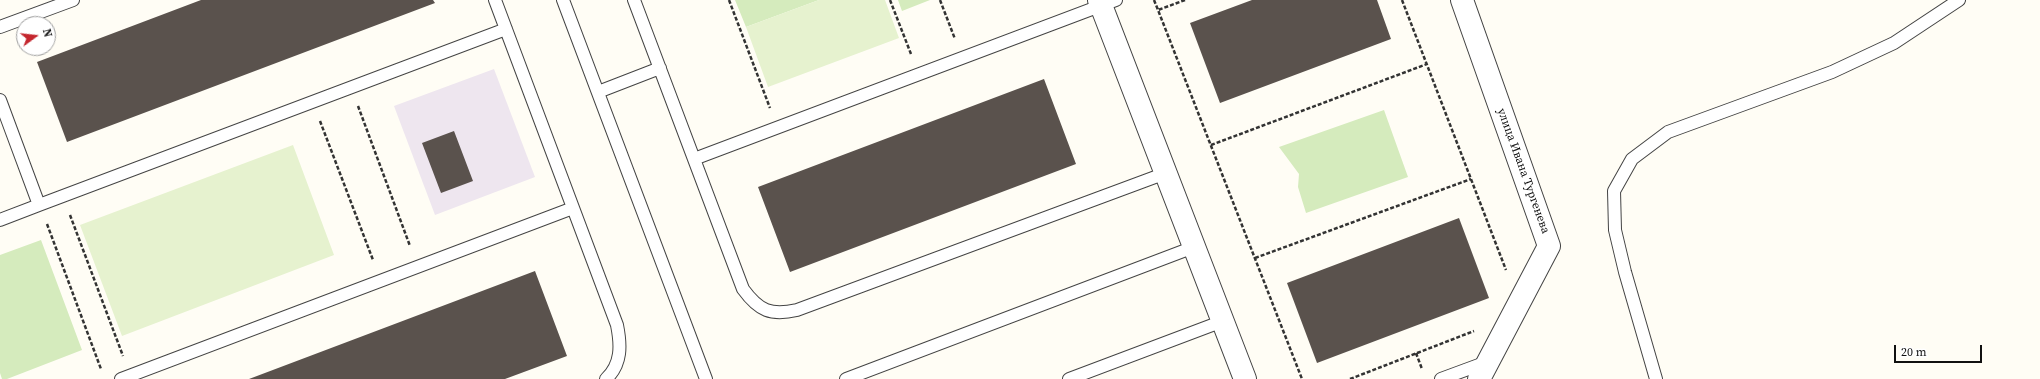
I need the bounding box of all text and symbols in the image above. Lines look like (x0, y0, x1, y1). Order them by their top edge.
north arrow (16, 16, 56, 56)
text: N (39, 27, 55, 39)
street label: улица Ивана Тургенева (1494, 106, 1552, 236)
scale bar (1896, 337, 1984, 363)
text: 20 m (1901, 344, 1927, 360)

